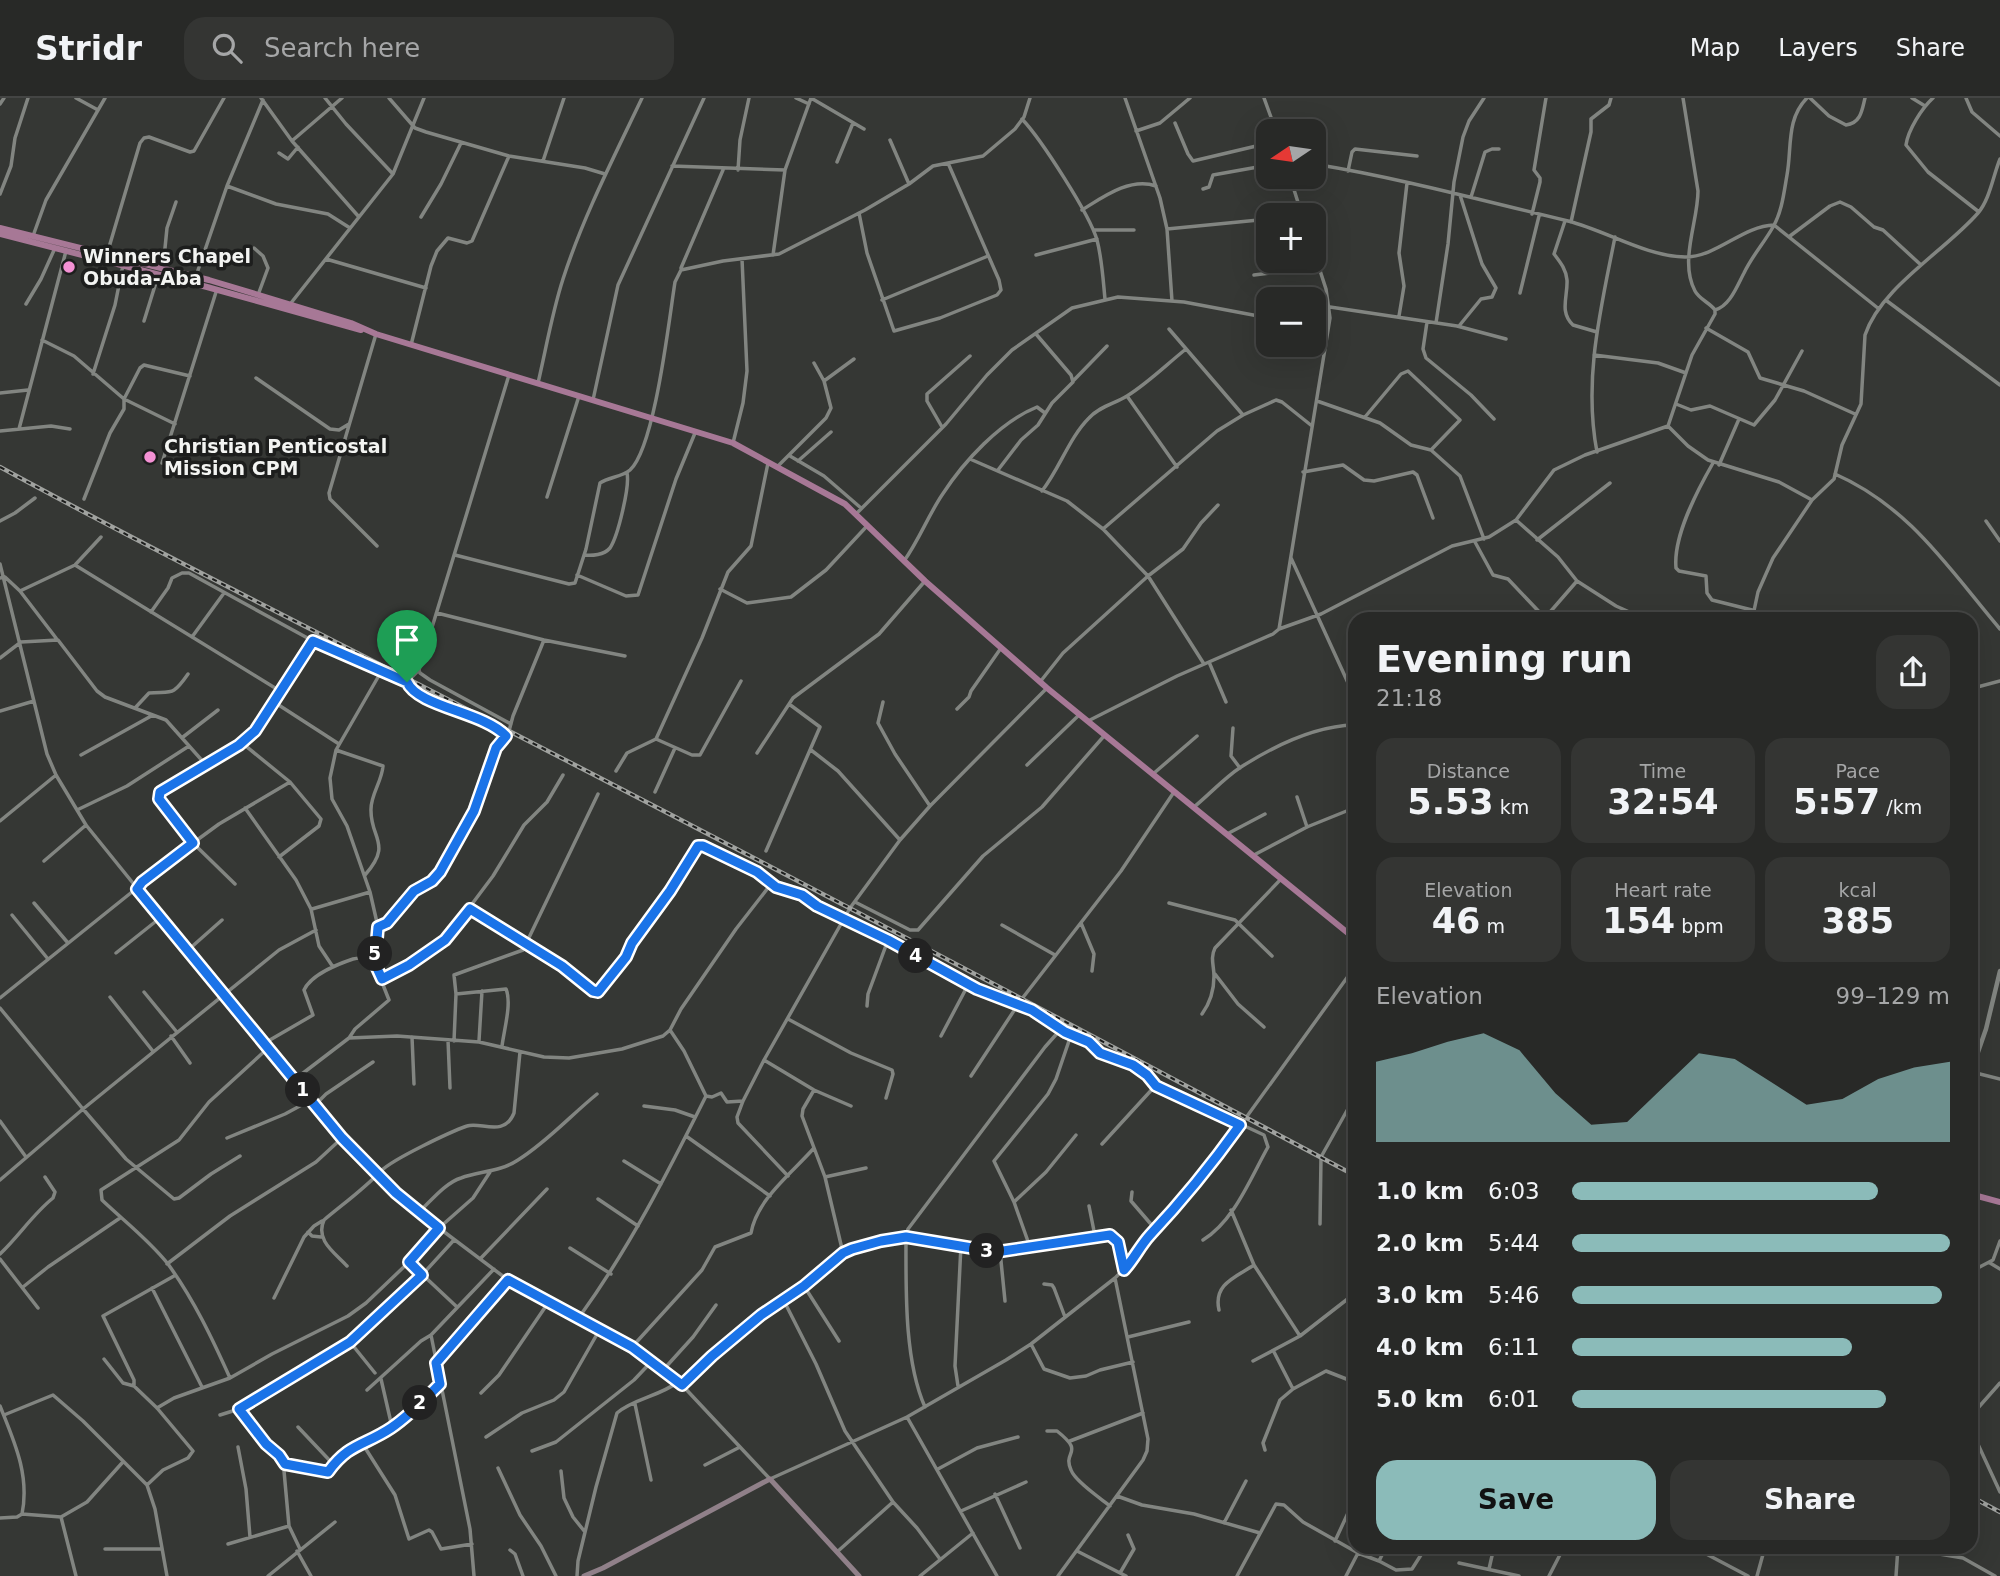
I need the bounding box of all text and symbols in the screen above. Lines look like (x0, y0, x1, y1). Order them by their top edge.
search box (184, 17, 674, 80)
text: Stridr (35, 29, 142, 68)
icon: search (208, 29, 246, 67)
text: Search here (264, 33, 420, 63)
text: Map (1690, 34, 1740, 62)
text: Layers (1778, 34, 1858, 62)
text: Share (1896, 34, 1965, 62)
north arrow (1256, 119, 1326, 189)
map controls (1256, 119, 1326, 357)
button: + (1256, 203, 1326, 273)
place label: Winners Chapel Obuda-Aba (83, 245, 251, 289)
marker: Winners Chapel Obuda-Aba (61, 259, 77, 275)
button: − (1256, 287, 1326, 357)
place label: Christian Penticostal Mission CPM (164, 435, 387, 479)
marker: Christian Penticostal Mission CPM (142, 449, 158, 465)
pin (377, 610, 437, 682)
icon: arrive (388, 621, 426, 659)
button: share (1876, 635, 1950, 709)
text: Evening run (1376, 637, 1633, 681)
text: 21:18 (1376, 685, 1442, 711)
text: Distance (1427, 760, 1510, 782)
text: Time (1640, 760, 1686, 782)
text: Pace (1835, 760, 1880, 782)
text: 5.53 (1407, 782, 1494, 822)
text: 32:54 (1607, 782, 1719, 822)
text: 5:57 (1793, 782, 1880, 822)
text: km (1494, 796, 1529, 818)
text: /km (1880, 796, 1922, 818)
text: Elevation (1424, 879, 1512, 901)
text: Heart rate (1614, 879, 1712, 901)
text: kcal (1838, 879, 1877, 901)
text: 46 (1432, 901, 1480, 941)
text: 154 (1602, 901, 1675, 941)
text: 385 (1821, 901, 1894, 941)
text: m (1480, 915, 1505, 937)
text: bpm (1675, 915, 1724, 937)
pin: 5 (358, 936, 392, 972)
pin: 4 (898, 938, 934, 974)
text: 5 (368, 942, 381, 964)
text: 4 (909, 944, 922, 966)
text: Elevation (1376, 983, 1483, 1009)
text: 99–129 m (1836, 983, 1950, 1009)
pin: 1 (286, 1072, 320, 1108)
text: 1 (296, 1078, 309, 1100)
text: 1.0 km (1376, 1178, 1464, 1204)
text: 6:03 (1488, 1178, 1540, 1204)
text: 2.0 km (1376, 1230, 1464, 1256)
text: 5:44 (1488, 1230, 1540, 1256)
pin: 3 (970, 1234, 1004, 1268)
text: 3 (980, 1239, 993, 1261)
text: 3.0 km (1376, 1282, 1464, 1308)
text: 5:46 (1488, 1282, 1540, 1308)
text: 4.0 km (1376, 1334, 1464, 1360)
text: 6:11 (1488, 1334, 1540, 1360)
pin: 2 (402, 1386, 438, 1420)
text: 5.0 km (1376, 1386, 1464, 1412)
text: 6:01 (1488, 1386, 1540, 1412)
text: 2 (413, 1391, 426, 1413)
button: Save (1376, 1460, 1656, 1540)
button: Share (1670, 1460, 1950, 1540)

